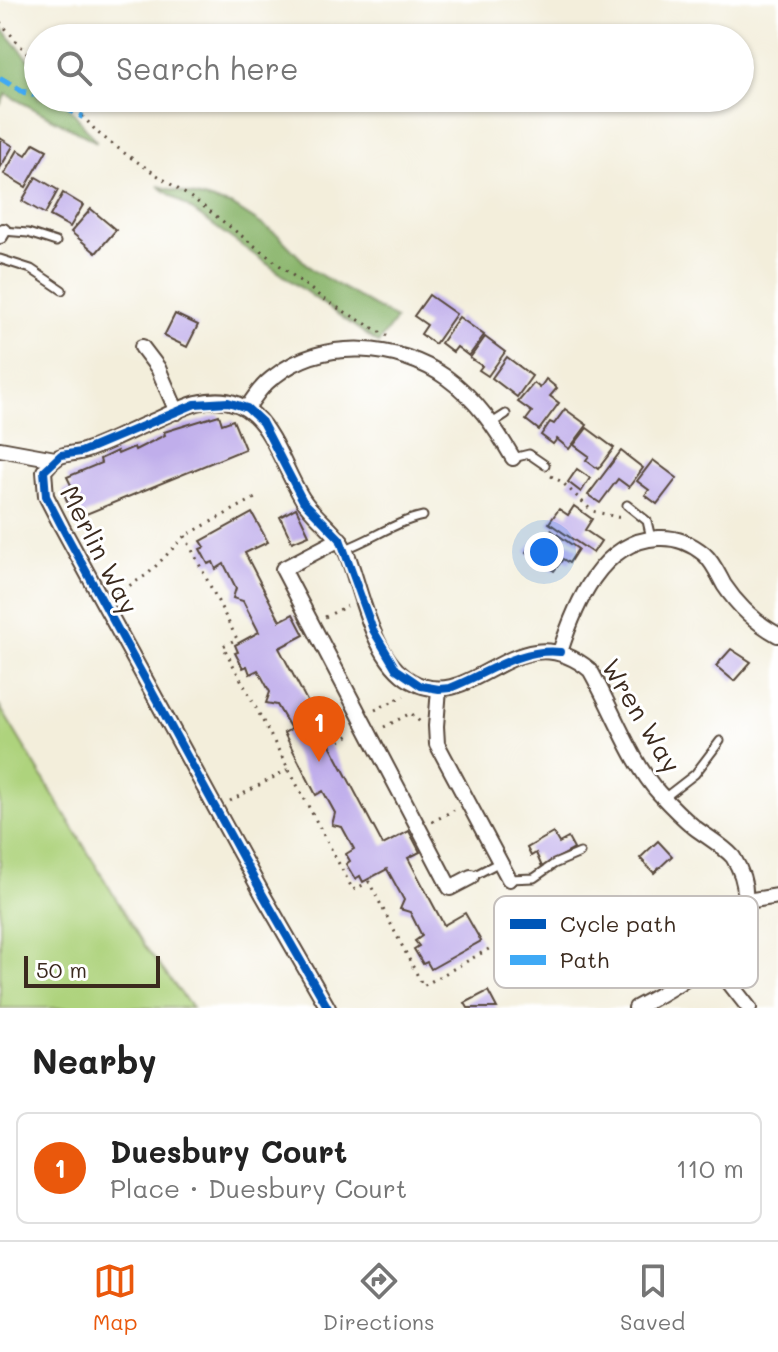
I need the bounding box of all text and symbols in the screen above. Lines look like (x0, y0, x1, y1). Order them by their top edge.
search box (24, 24, 754, 112)
icon: search (52, 46, 96, 90)
text: Search here (116, 48, 299, 88)
street label: Merlin Way (53, 480, 147, 619)
your location (524, 532, 564, 572)
street label: Wren Way (595, 652, 689, 779)
pin: 1 (293, 696, 345, 762)
legend (494, 896, 758, 988)
text: Cycle path (560, 909, 676, 938)
text: Path (560, 945, 609, 974)
scale bar (24, 952, 160, 988)
text: 50 m (36, 955, 87, 984)
text: Nearby (32, 1038, 157, 1083)
text: Duesbury Court (110, 1131, 347, 1171)
text: 1 (54, 1151, 66, 1185)
text: 110 m (676, 1151, 744, 1185)
text: Place · Duesbury Court (110, 1171, 407, 1205)
tab: Map (93, 1259, 138, 1336)
tab: Directions (323, 1259, 435, 1336)
tab: Saved (620, 1259, 685, 1336)

